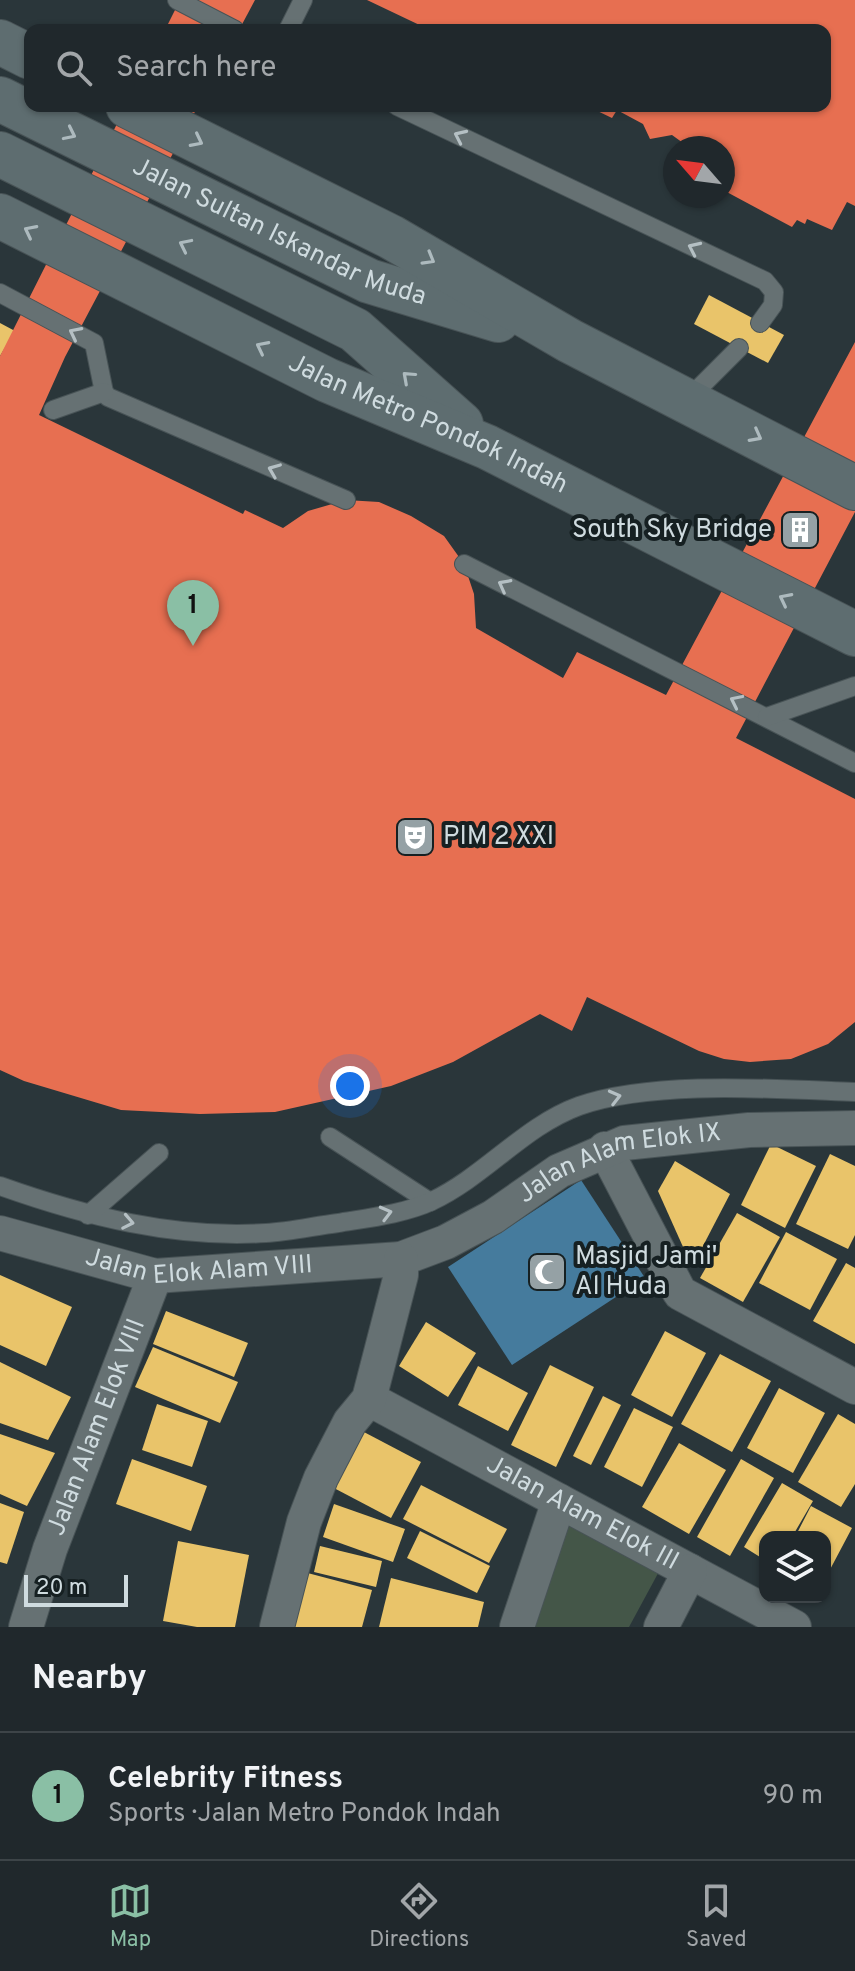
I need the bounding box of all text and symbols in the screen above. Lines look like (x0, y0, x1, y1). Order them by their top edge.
search box (24, 24, 831, 112)
icon: search (52, 46, 96, 90)
text: Search here (116, 50, 276, 87)
one-way arrow (62, 124, 76, 140)
one-way arrow (453, 130, 468, 146)
one-way arrow (189, 131, 204, 147)
north arrow (663, 136, 735, 208)
street label: Jalan Sultan Iskandar Muda (127, 150, 430, 314)
one-way arrow (23, 225, 38, 240)
one-way arrow (179, 240, 194, 255)
one-way arrow (688, 242, 703, 258)
one-way arrow (420, 249, 435, 265)
one-way arrow (69, 327, 84, 343)
one-way arrow (255, 342, 270, 357)
street label: Jalan Metro Pondok Indah (282, 347, 573, 502)
one-way arrow (402, 372, 417, 386)
one-way arrow (748, 427, 763, 442)
one-way arrow (268, 464, 282, 480)
building icon: South Sky Bridge (779, 509, 821, 551)
place label: South Sky Bridge (572, 514, 772, 547)
one-way arrow (497, 579, 512, 594)
pin: 1 (167, 580, 219, 646)
one-way arrow (779, 593, 794, 608)
one-way arrow (730, 695, 745, 711)
theatre icon: PIM 2 XXI (394, 816, 436, 858)
place label: PIM 2 XXI (443, 821, 554, 854)
your location (330, 1066, 370, 1106)
one-way arrow (608, 1090, 621, 1107)
street label: Jalan Alam Elok IX (511, 1117, 723, 1211)
one-way arrow (379, 1206, 392, 1223)
one-way arrow (122, 1213, 135, 1230)
street label: Jalan Elok Alam VIII (81, 1241, 314, 1293)
place label: Masjid Jami' Al Huda (575, 1241, 717, 1304)
mosque icon: Masjid Jami' Al Huda (526, 1251, 568, 1293)
street label: Jalan Alam Elok VIII (40, 1314, 153, 1540)
street label: Jalan Alam Elok III (480, 1448, 684, 1578)
map controls (759, 1531, 831, 1603)
button: layers (759, 1531, 831, 1603)
scale bar (24, 1571, 128, 1607)
text: 20 m (36, 1575, 87, 1602)
text: Nearby (32, 1658, 147, 1701)
text: Celebrity Fitness (108, 1761, 343, 1798)
text: 1 (53, 1780, 63, 1813)
text: 90 m (763, 1780, 823, 1813)
text: Sports · Jalan Metro Pondok Indah (108, 1798, 501, 1831)
tab: Map (108, 1879, 152, 1954)
tab: Directions (369, 1879, 469, 1954)
tab: Saved (686, 1879, 747, 1954)

